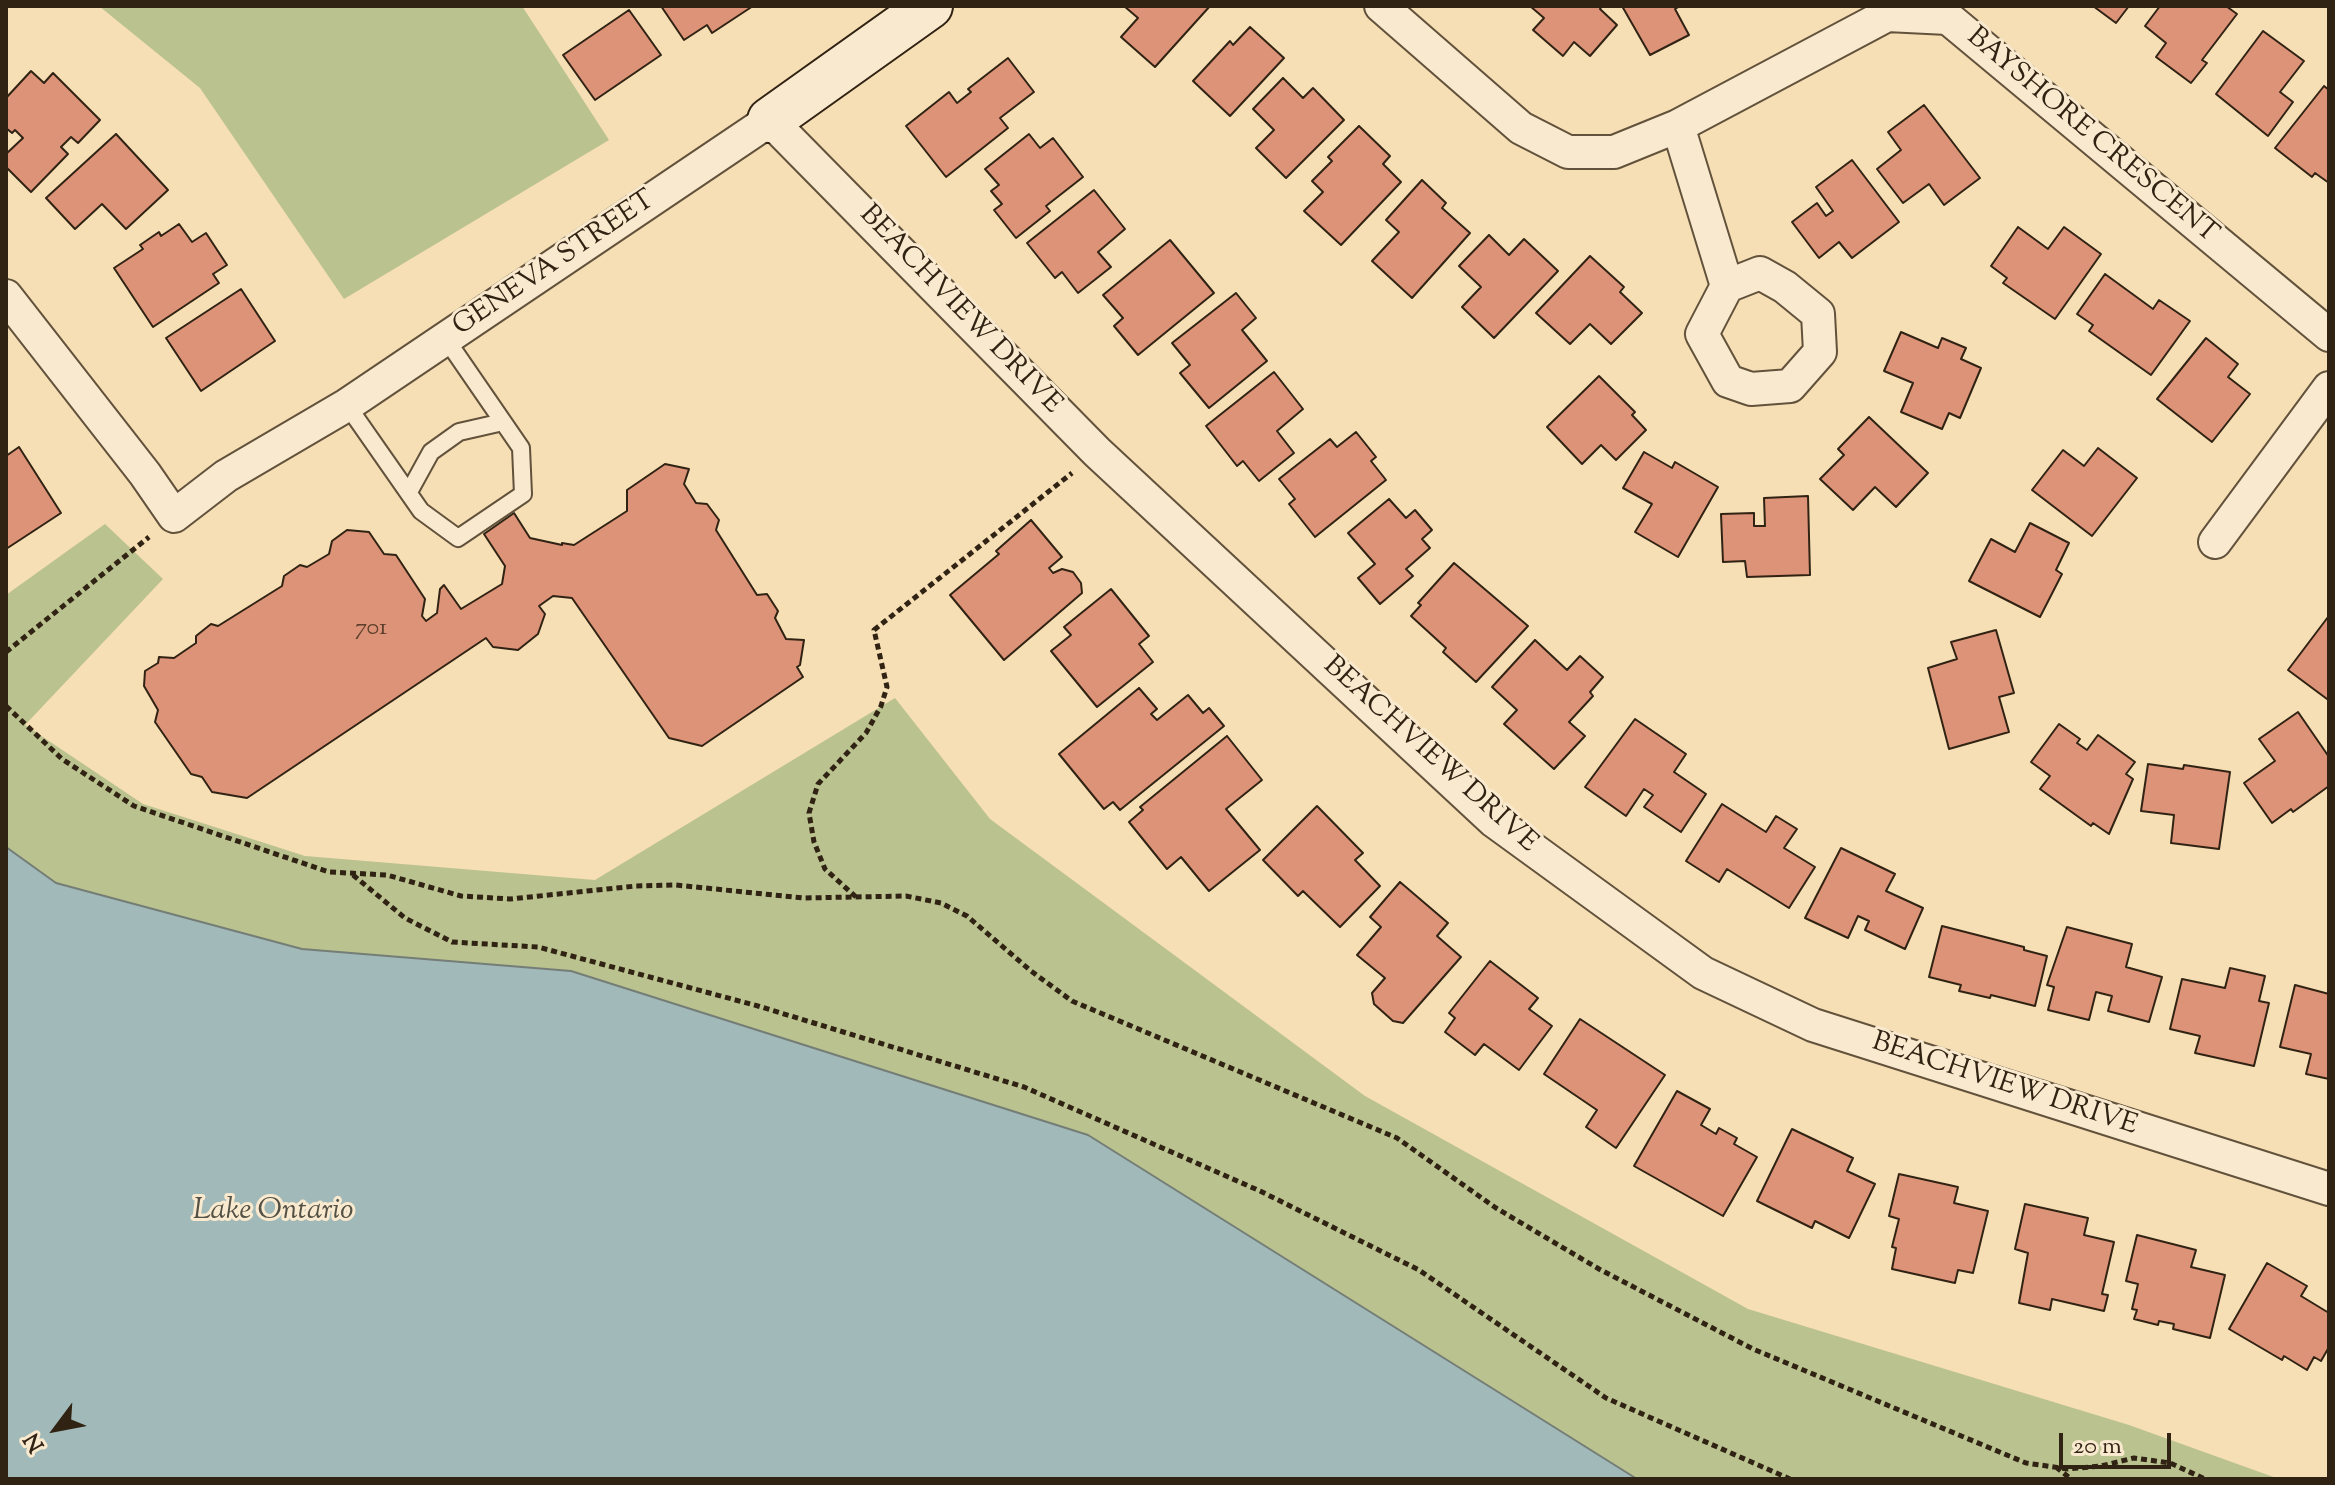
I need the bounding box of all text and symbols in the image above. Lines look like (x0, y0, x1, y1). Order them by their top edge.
street label: BAYSHORE CRESCENT (1958, 22, 2224, 252)
street label: GENEVA STREET (448, 185, 662, 345)
street label: BEACHVIEW DRIVE (851, 200, 1067, 422)
house number: 701 (355, 616, 387, 644)
street label: BEACHVIEW DRIVE (1315, 651, 1543, 861)
street label: BEACHVIEW DRIVE (1867, 1027, 2141, 1145)
water label: Lake Ontario (193, 1195, 353, 1231)
north arrow (16, 1389, 96, 1469)
scale bar (2063, 1417, 2175, 1467)
text: N (17, 1426, 54, 1458)
text: 20 m (2073, 1430, 2122, 1464)

